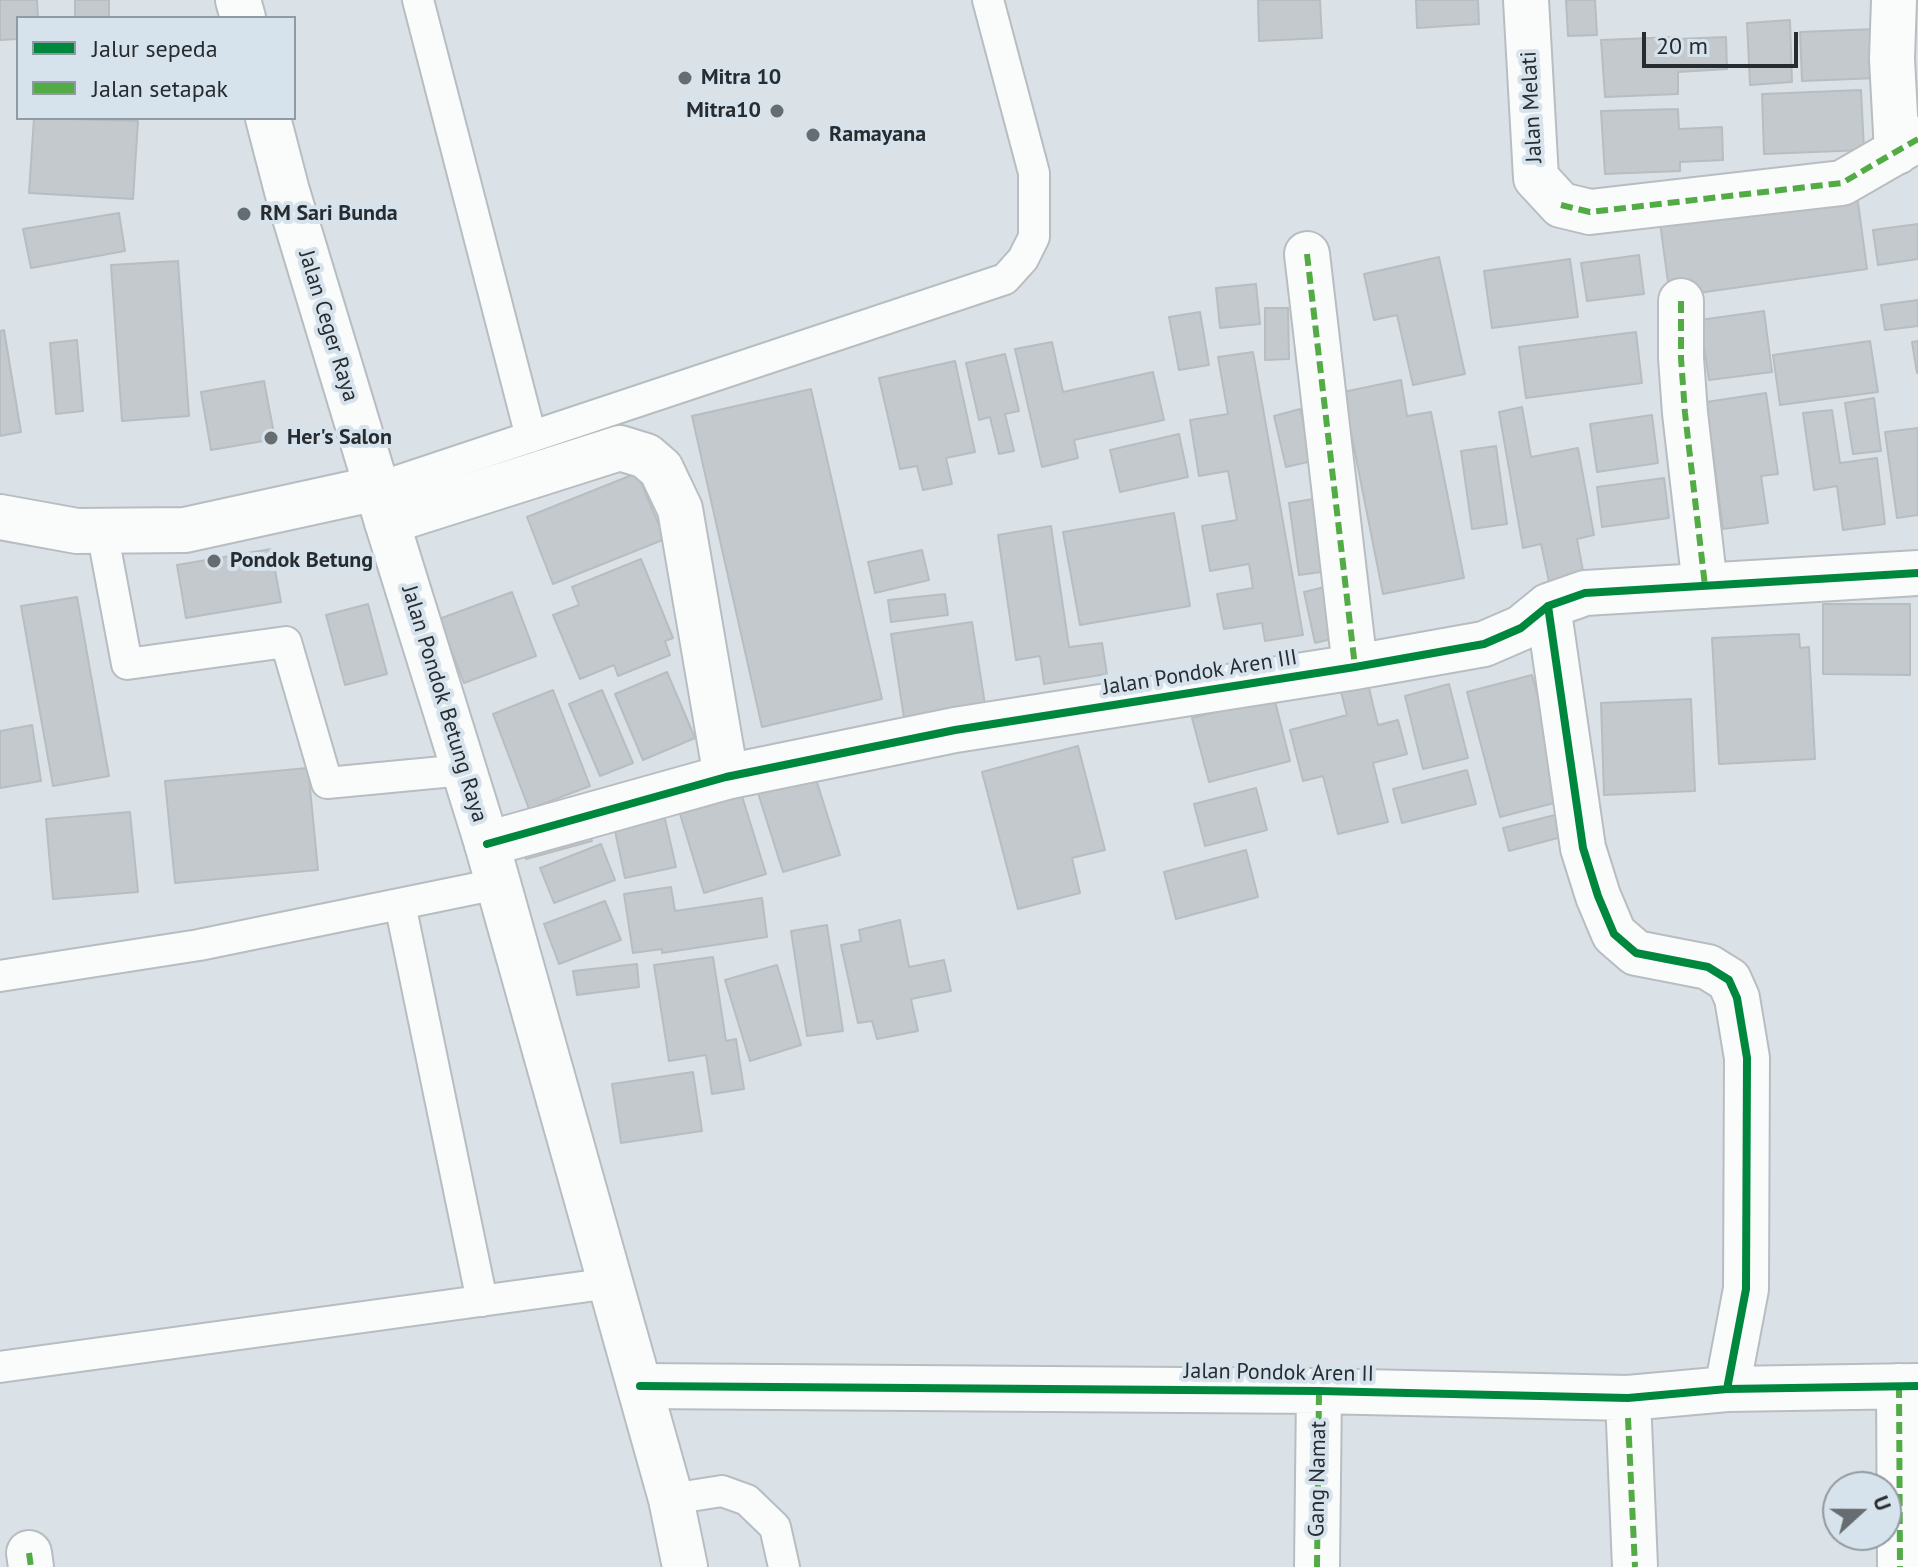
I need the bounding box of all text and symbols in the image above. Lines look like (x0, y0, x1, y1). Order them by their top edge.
legend (16, 16, 296, 120)
scale bar (1646, 16, 1802, 66)
text: 20 m (1656, 30, 1708, 61)
text: Jalur sepeda (92, 33, 218, 64)
street label: Jalan Melati (1516, 50, 1548, 164)
place label: Mitra 10 (701, 65, 781, 91)
marker: Mitra 10 (676, 69, 694, 87)
text: Jalan setapak (92, 73, 228, 104)
place label: Mitra10 (686, 98, 761, 124)
marker: Mitra10 (768, 102, 786, 120)
place label: Ramayana (829, 122, 926, 148)
marker: Ramayana (804, 126, 822, 144)
place label: RM Sari Bunda (260, 201, 398, 227)
marker: RM Sari Bunda (235, 205, 253, 223)
street label: Jalan Ceger Raya (292, 247, 364, 405)
place label: Her's Salon (287, 425, 392, 451)
marker: Her's Salon (262, 429, 280, 447)
place label: Pondok Betung (230, 548, 373, 574)
marker: Pondok Betung (205, 552, 223, 570)
street label: Jalan Pondok Betung Raya (395, 583, 493, 825)
street label: Jalan Pondok Aren III (1101, 645, 1299, 701)
street label: Jalan Pondok Aren II (1184, 1358, 1374, 1388)
street label: Gang Namat (1304, 1421, 1332, 1537)
north arrow (1822, 1471, 1902, 1551)
text: U (1867, 1492, 1898, 1515)

